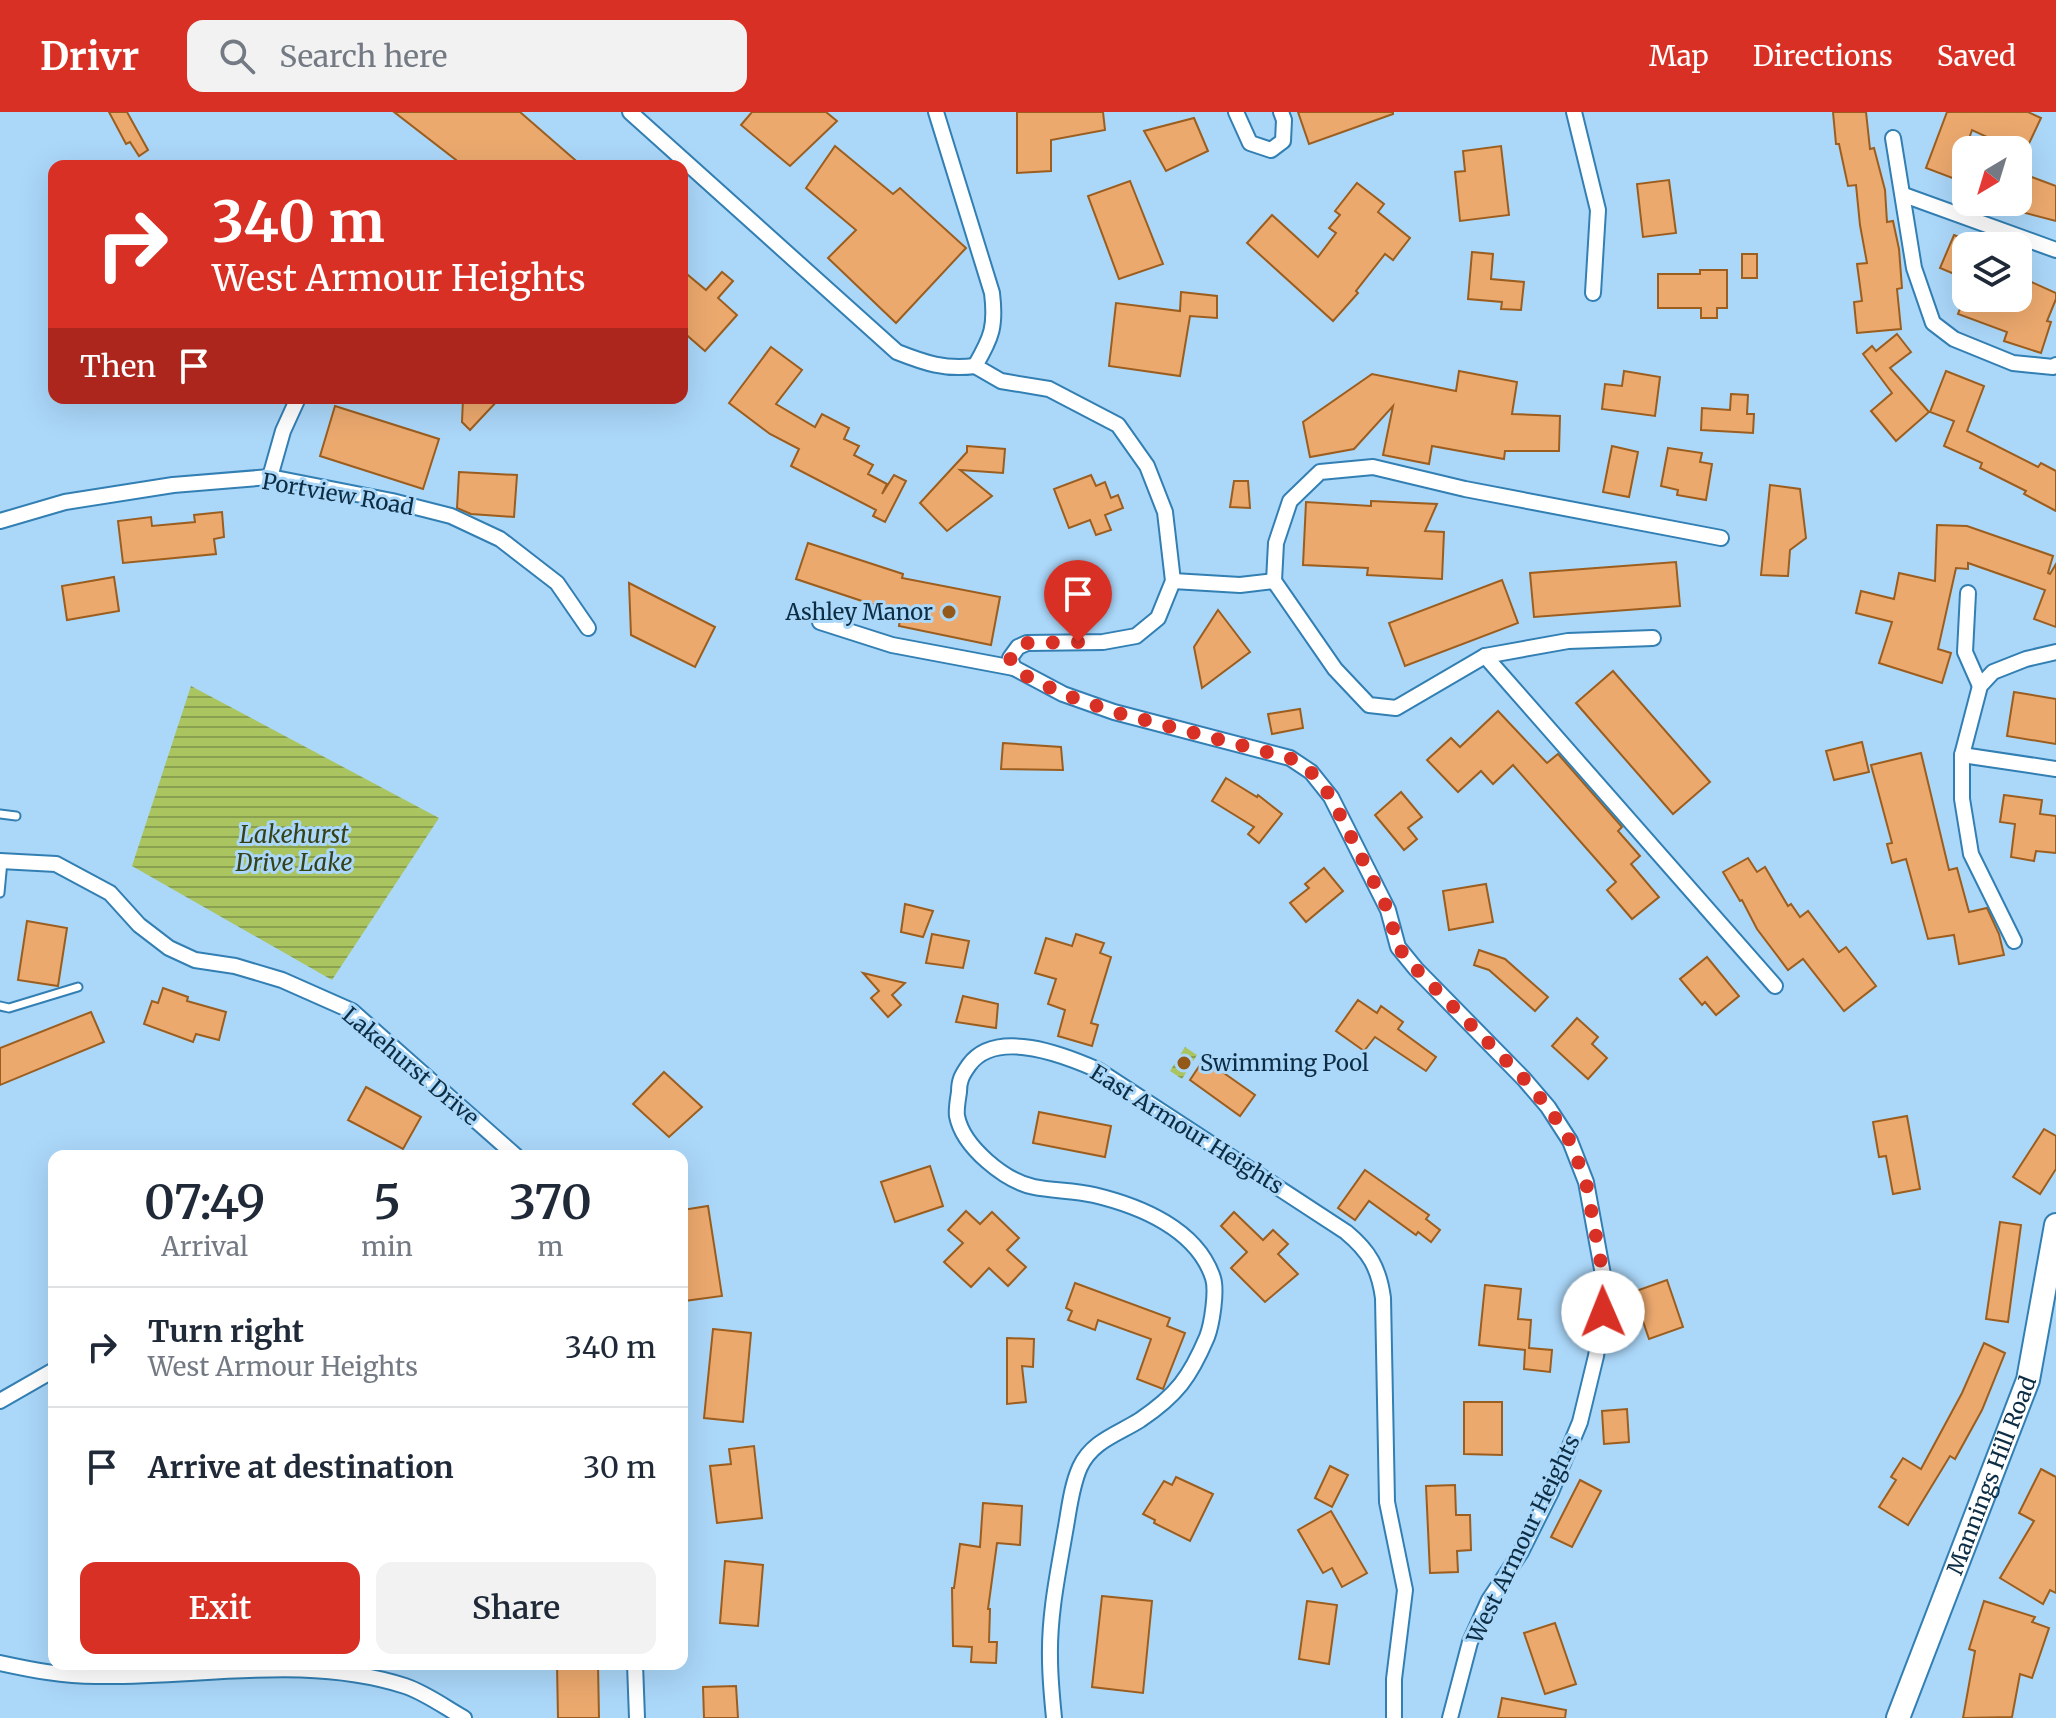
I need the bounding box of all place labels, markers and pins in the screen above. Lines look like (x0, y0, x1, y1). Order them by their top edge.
pin (1044, 560, 1112, 642)
place label: Ashley Manor (784, 598, 933, 626)
marker: Ashley Manor (940, 603, 958, 621)
place label: Swimming Pool (1200, 1049, 1369, 1077)
marker: Swimming Pool (1175, 1054, 1193, 1072)

